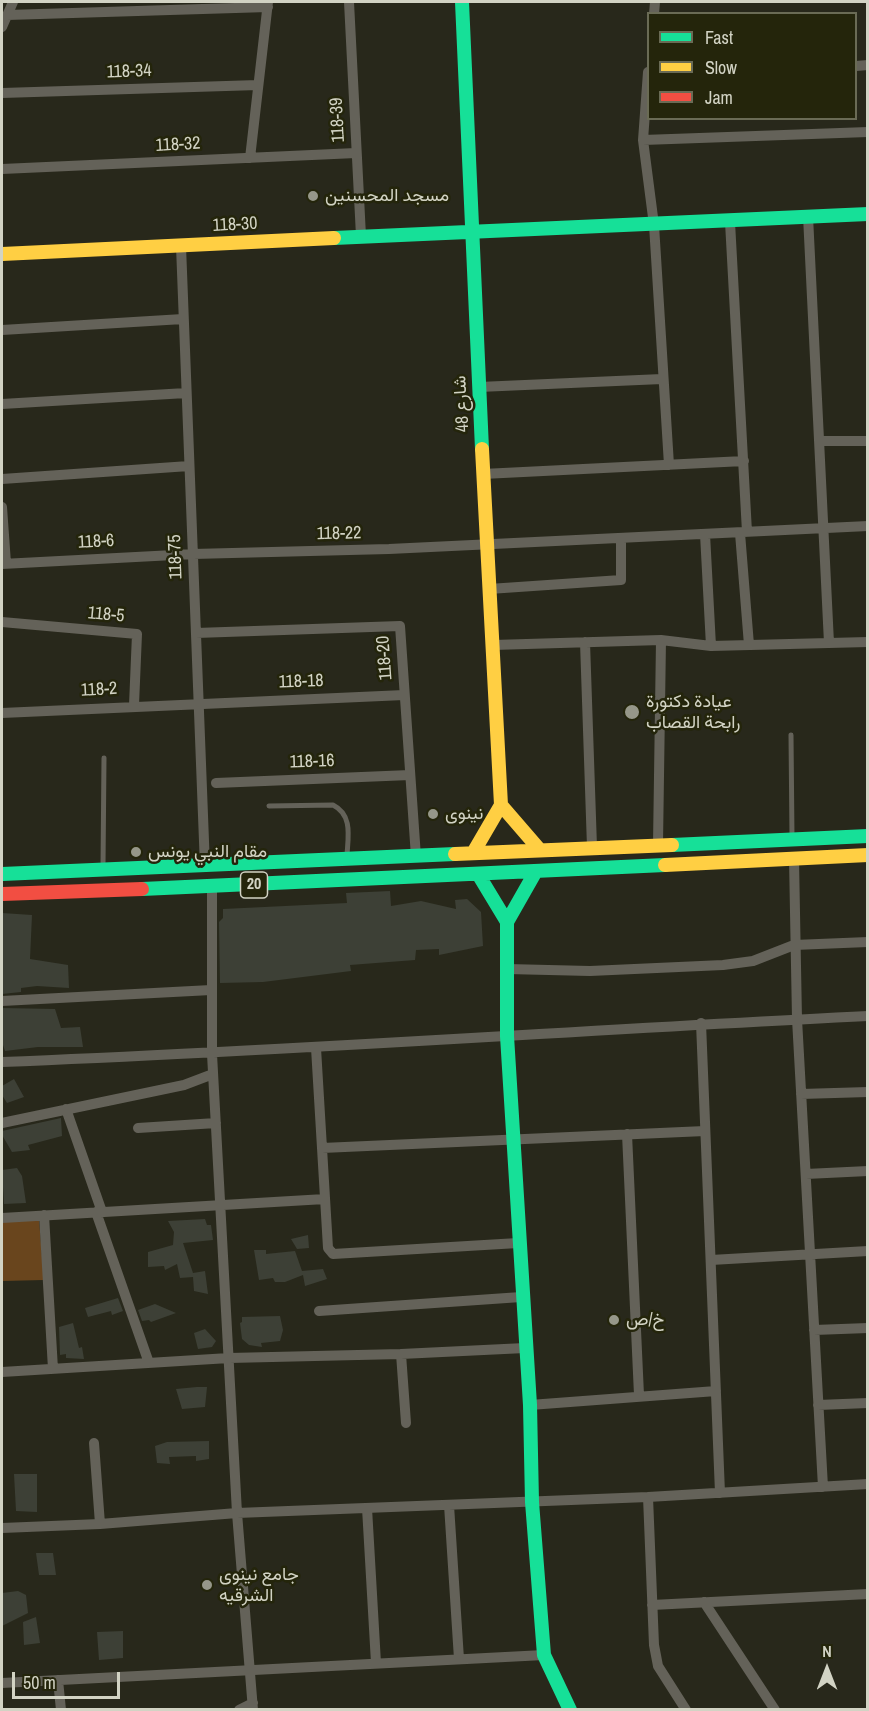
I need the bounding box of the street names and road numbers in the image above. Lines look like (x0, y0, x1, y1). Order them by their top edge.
street label: 118-34 (106, 60, 152, 84)
street label: 118-39 (326, 97, 350, 143)
street label: 118-32 (155, 133, 201, 157)
street label: 118-30 (212, 213, 258, 237)
street label: شارع 48 (450, 375, 474, 433)
street label: 118-22 (316, 523, 362, 545)
street label: 118-6 (77, 530, 115, 554)
street label: 118-75 (164, 534, 188, 580)
street label: 118-5 (87, 603, 125, 627)
street label: 118-20 (373, 635, 397, 681)
street label: 118-18 (278, 670, 324, 694)
street label: 118-2 (80, 678, 118, 702)
street label: 118-16 (289, 750, 335, 774)
road number: 20 (240, 872, 268, 898)

